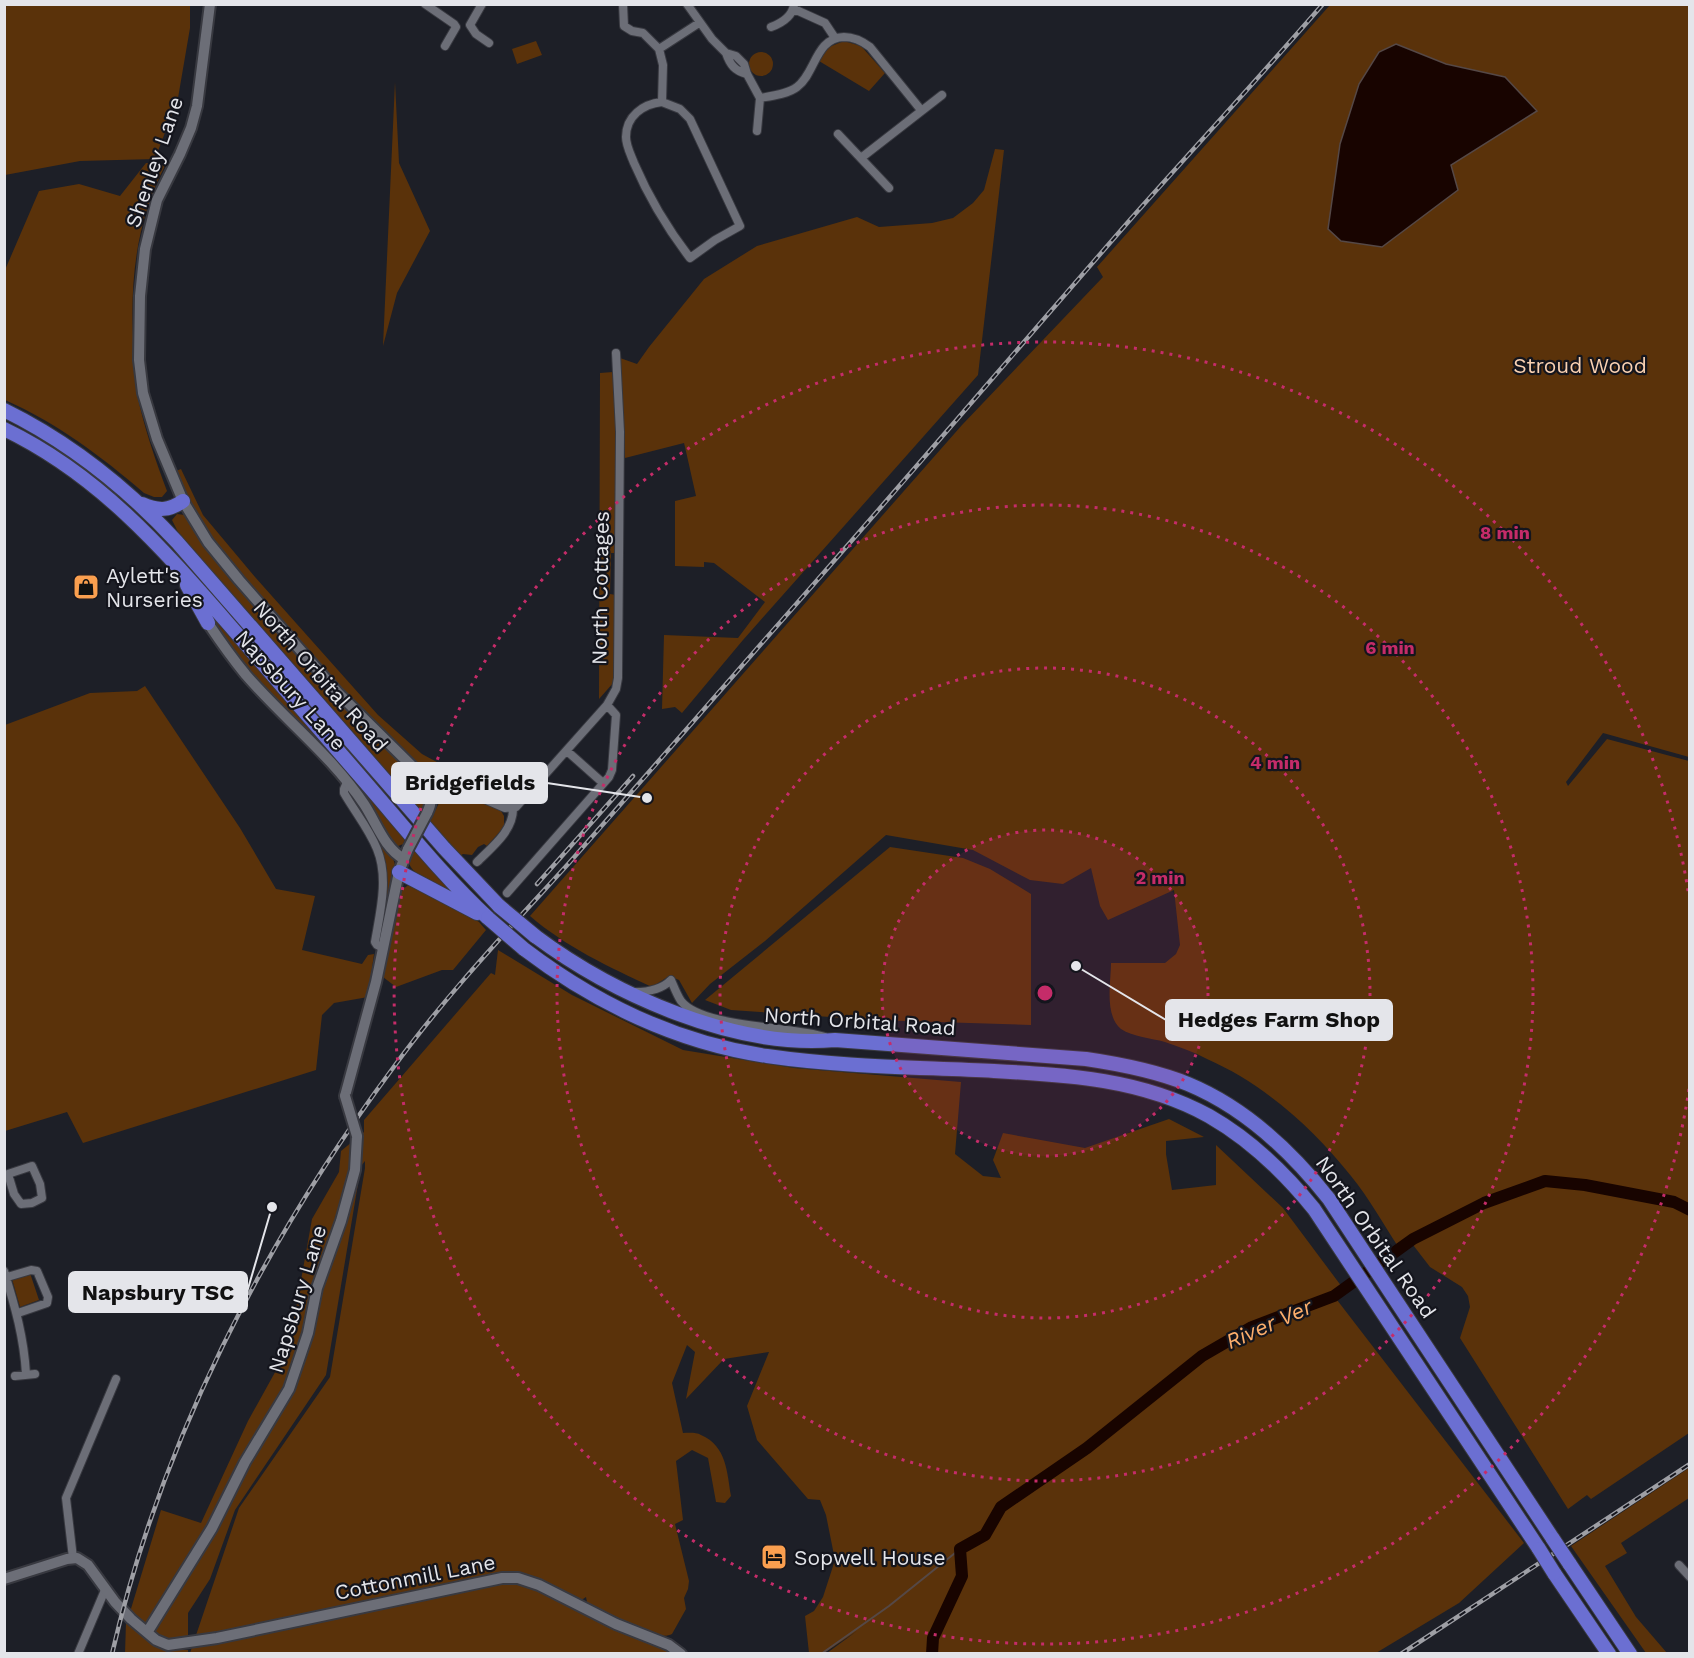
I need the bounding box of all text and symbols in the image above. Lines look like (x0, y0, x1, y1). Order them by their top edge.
street label: Shenley Lane (120, 93, 188, 231)
park label: Stroud Wood (1513, 353, 1647, 378)
street label: North Cottages (586, 511, 614, 665)
text: 8 min (1480, 522, 1530, 543)
place label: Aylett's Nurseries (106, 563, 203, 612)
shop icon: Aylett's Nurseries (71, 572, 101, 602)
street label: North Orbital Road (248, 595, 394, 757)
street label: Napsbury Lane (230, 625, 352, 755)
text: 6 min (1365, 637, 1415, 658)
text: 4 min (1250, 752, 1300, 773)
callout: Bridgefields (392, 763, 547, 803)
text: Bridgefields (405, 770, 536, 795)
text: 2 min (1135, 867, 1185, 888)
centre of rings (1035, 983, 1055, 1003)
callout: Hedges Farm Shop (1166, 1000, 1392, 1040)
street label: North Orbital Road (763, 1002, 957, 1040)
text: Hedges Farm Shop (1178, 1007, 1380, 1032)
street label: North Orbital Road (1311, 1151, 1441, 1323)
street label: Napsbury Lane (263, 1222, 331, 1376)
callout: Napsbury TSC (69, 1272, 247, 1312)
text: Napsbury TSC (82, 1280, 234, 1305)
water label: River Ver (1222, 1293, 1318, 1354)
hotel icon: Sopwell House (759, 1542, 789, 1572)
place label: Sopwell House (794, 1545, 946, 1570)
street label: Cottonmill Lane (333, 1549, 497, 1605)

